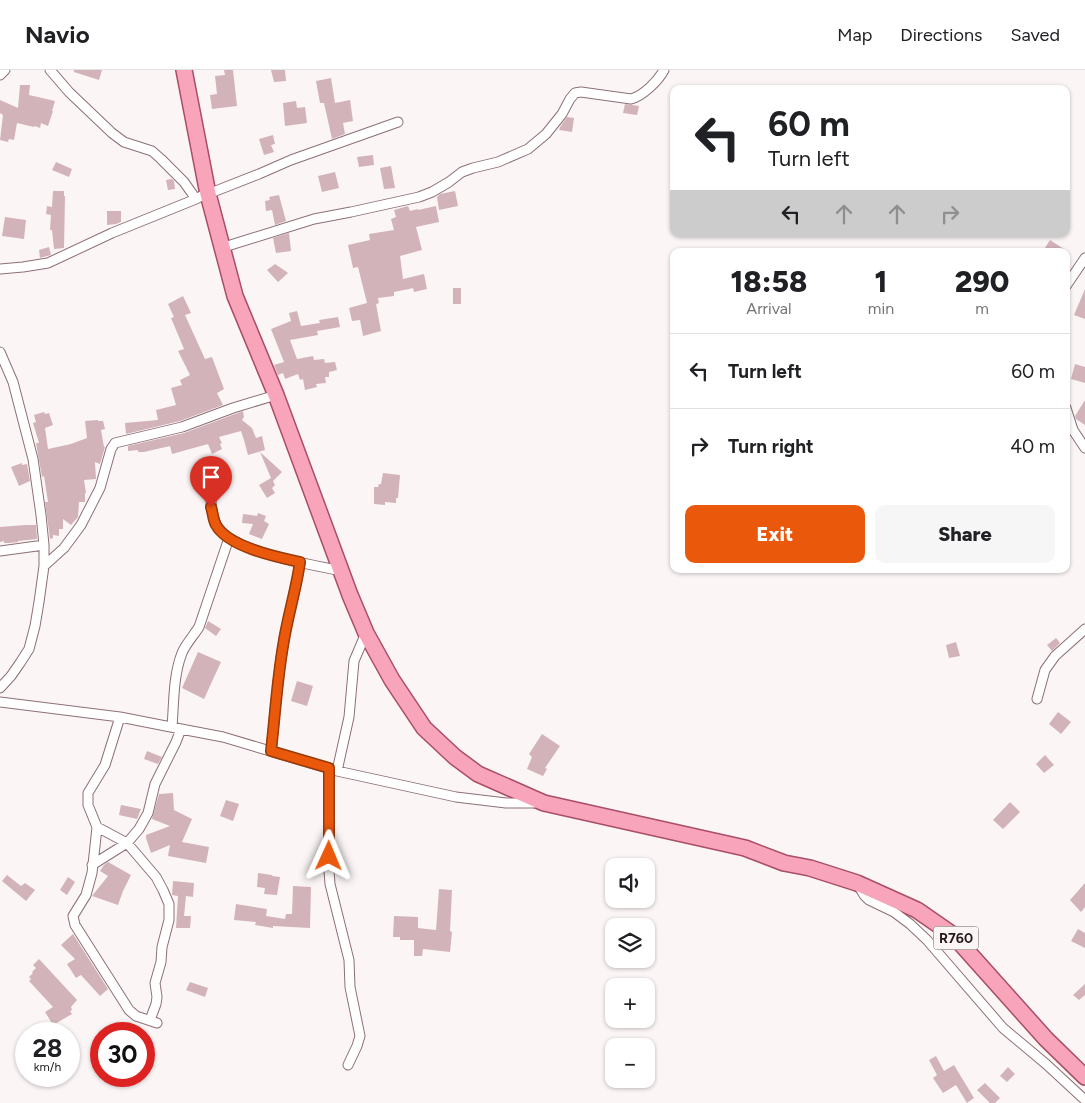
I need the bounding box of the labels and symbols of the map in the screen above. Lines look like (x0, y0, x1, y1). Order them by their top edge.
pin (190, 456, 232, 507)
position arrow (302, 829, 354, 881)
road number: R760 (934, 926, 978, 950)
speed limit sign: 30 (90, 1022, 155, 1087)

